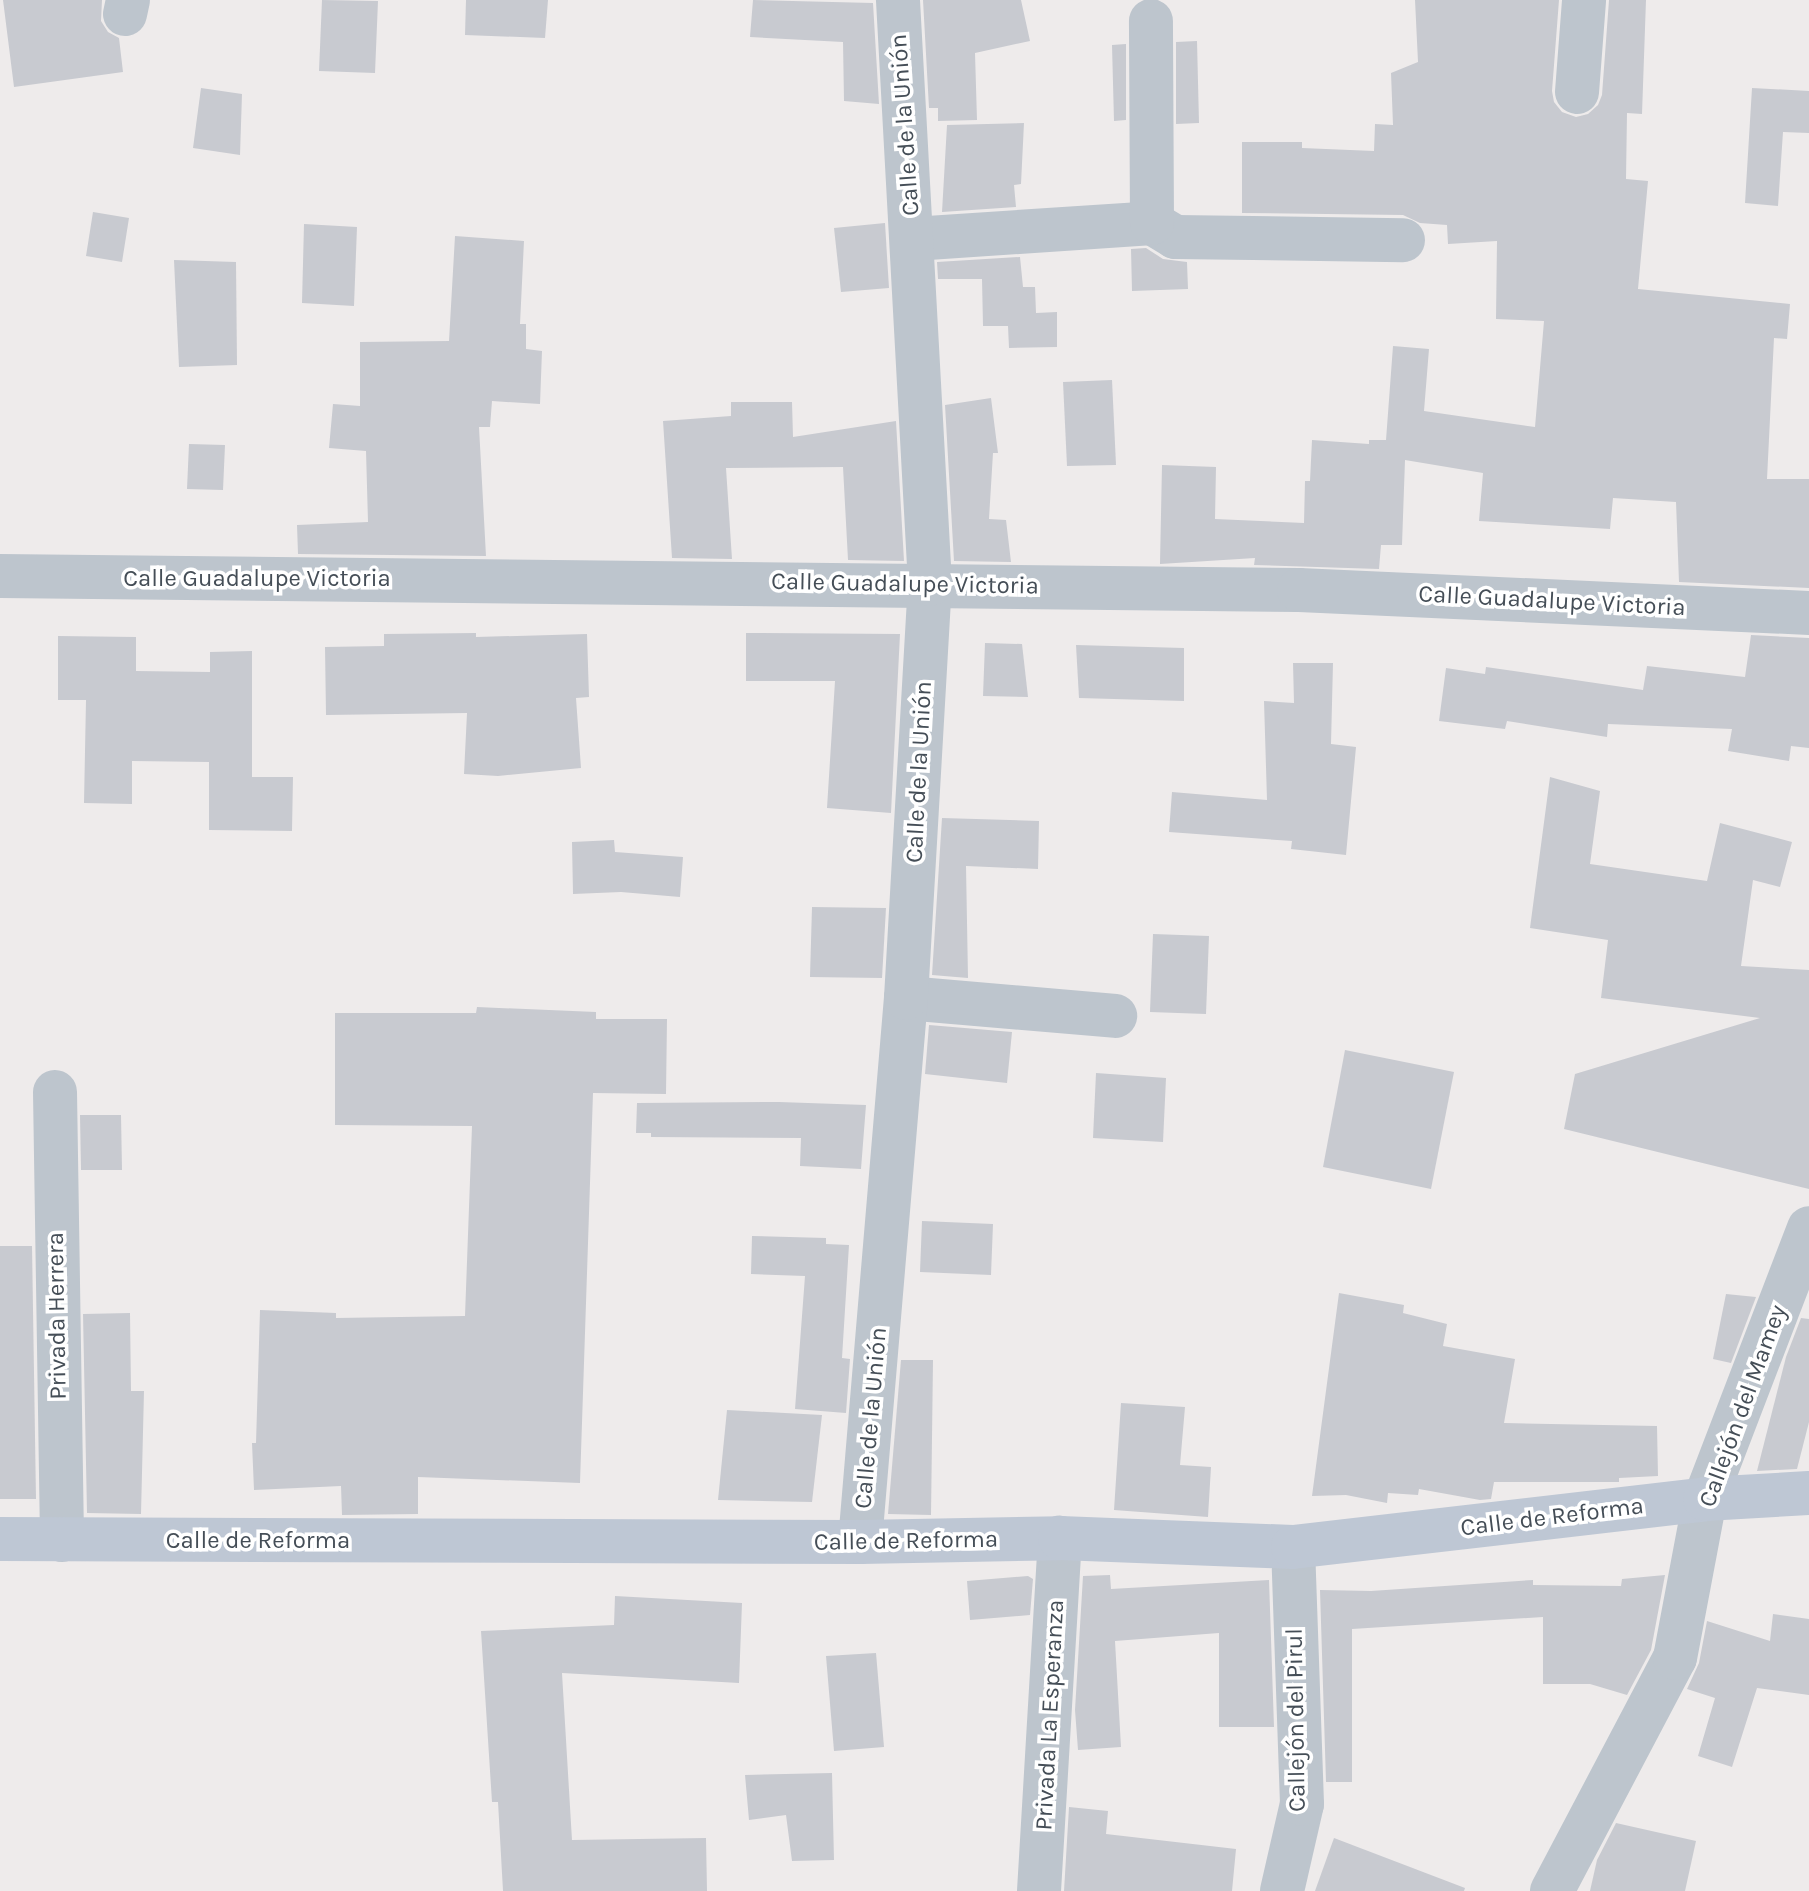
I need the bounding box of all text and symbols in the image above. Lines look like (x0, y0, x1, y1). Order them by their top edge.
street label: Calle de la Unión (884, 33, 926, 217)
street label: Calle Guadalupe Victoria (123, 565, 391, 593)
street label: Calle Guadalupe Victoria (771, 567, 1039, 601)
street label: Calle Guadalupe Victoria (1418, 580, 1686, 622)
street label: Calle de la Unión (900, 680, 938, 864)
street label: Privada Herrera (41, 1232, 73, 1400)
street label: Callejón del Mamey (1693, 1301, 1793, 1511)
street label: Calle de la Unión (849, 1326, 893, 1510)
street label: Calle de Reforma (1459, 1491, 1645, 1543)
street label: Calle de Reforma (814, 1525, 998, 1557)
street label: Calle de Reforma (166, 1527, 350, 1555)
street label: Privada La Esperanza (1030, 1599, 1070, 1831)
street label: Callejón del Pirul (1280, 1628, 1312, 1812)

